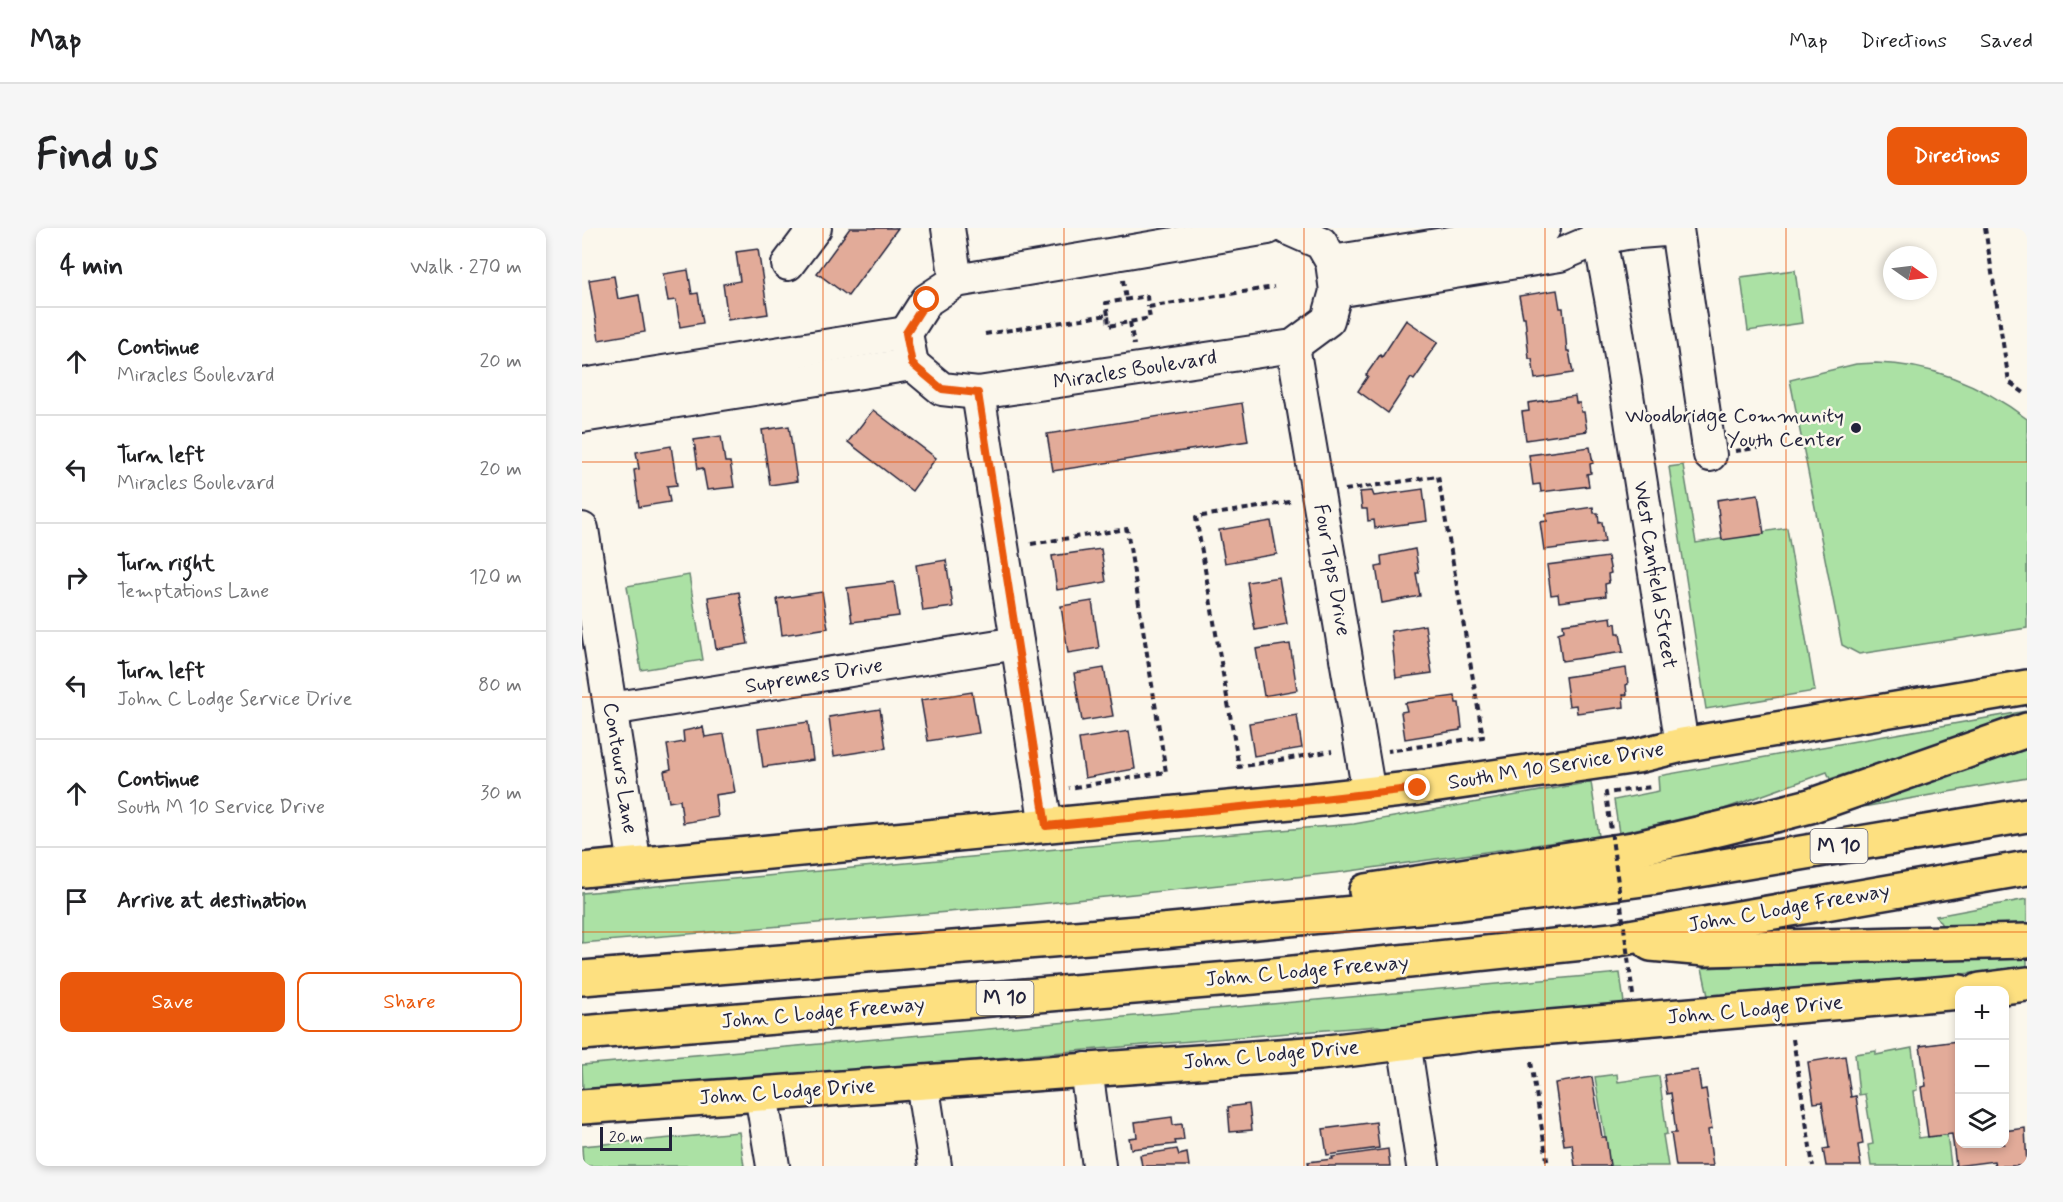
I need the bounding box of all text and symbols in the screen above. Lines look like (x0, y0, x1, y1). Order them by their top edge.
text: Map (30, 23, 81, 60)
text: Map (1789, 27, 1828, 55)
text: Directions (1861, 27, 1947, 55)
text: Saved (1980, 27, 2033, 55)
button: Directions (1887, 127, 2027, 185)
text: Find us (36, 129, 158, 184)
north arrow (1883, 246, 1937, 300)
text: 4 min (60, 250, 123, 284)
text: Walk · 270 m (410, 254, 522, 281)
route start (913, 286, 939, 312)
text: Continue (117, 334, 199, 362)
street label: Miracles Boulevard (1051, 343, 1219, 397)
icon: ahead (60, 345, 93, 378)
text: 20 m (479, 348, 522, 375)
text: Miracles Boulevard (117, 362, 274, 389)
place label: Woodbridge Community Youth Center (1625, 402, 1844, 454)
marker: Woodbridge Community Youth Center (1849, 421, 1863, 435)
text: Turn left (117, 442, 205, 470)
icon: left (60, 453, 93, 486)
text: 20 m (479, 456, 522, 483)
text: Miracles Boulevard (117, 470, 274, 497)
street label: West Canfield Street (1626, 479, 1684, 671)
street label: Four Tops Drive (1307, 502, 1357, 638)
text: Turn right (117, 550, 215, 578)
icon: right (60, 561, 93, 594)
text: 120 m (469, 564, 522, 591)
text: Temptations Lane (117, 578, 269, 605)
street label: Supremes Drive (743, 651, 885, 701)
text: Turn left (117, 658, 205, 686)
icon: left (60, 669, 93, 702)
text: 80 m (478, 672, 522, 699)
text: John C Lodge Service Drive (117, 686, 352, 713)
street label: Contours Lane (596, 700, 644, 836)
street label: South M 10 Service Drive (1446, 735, 1666, 797)
text: Continue (117, 766, 199, 794)
route end (1404, 774, 1430, 800)
icon: ahead (60, 777, 93, 810)
text: 30 m (480, 780, 522, 807)
text: South M 10 Service Drive (117, 794, 325, 821)
road number: M 10 (1810, 829, 1868, 863)
street label: John C Lodge Freeway (1686, 876, 1892, 940)
icon: arrive (60, 885, 93, 918)
text: Arrive at destination (117, 887, 307, 915)
street label: John C Lodge Freeway (1204, 948, 1410, 994)
button: Save (60, 972, 285, 1032)
button: Share (297, 972, 522, 1032)
road number: M 10 (976, 981, 1034, 1015)
map controls (1955, 986, 2009, 1148)
button: + (1955, 986, 2009, 1040)
street label: John C Lodge Drive (1666, 988, 1844, 1032)
street label: John C Lodge Freeway (720, 990, 926, 1036)
street label: John C Lodge Drive (1182, 1033, 1360, 1077)
button: − (1955, 1040, 2009, 1094)
street label: John C Lodge Drive (698, 1072, 876, 1112)
button: layers (1955, 1094, 2009, 1148)
scale bar (600, 1124, 672, 1152)
text: 20 m (609, 1127, 643, 1148)

